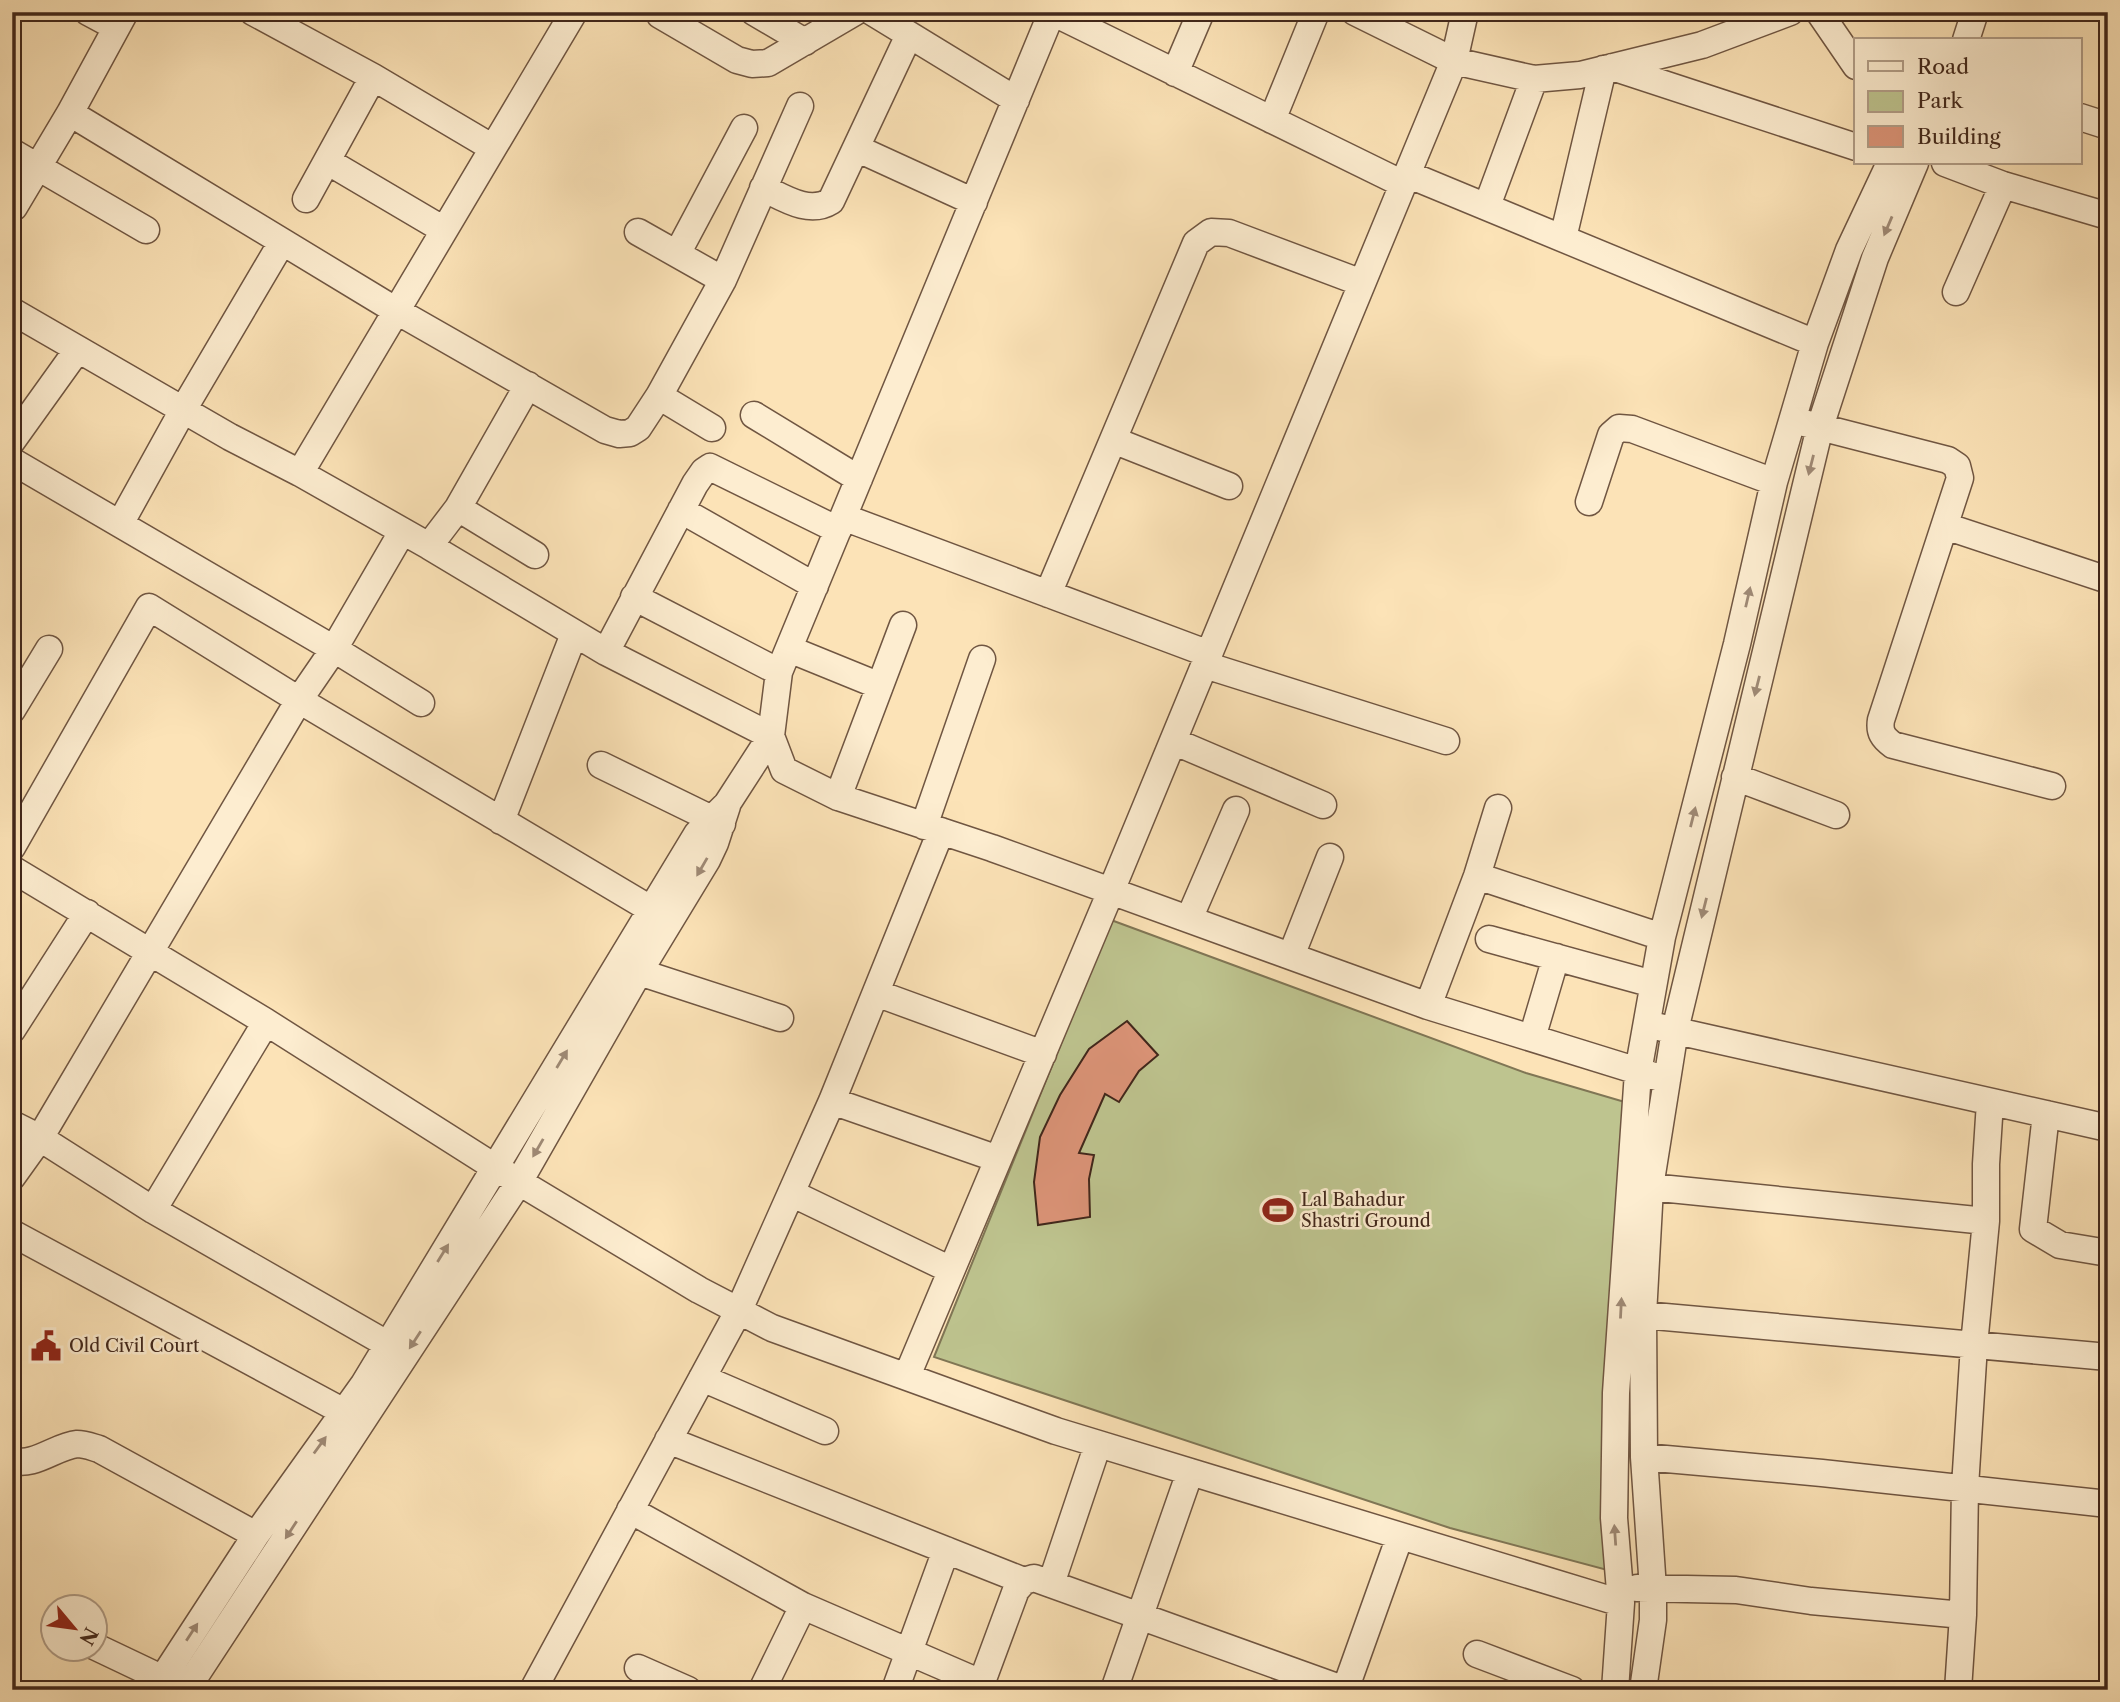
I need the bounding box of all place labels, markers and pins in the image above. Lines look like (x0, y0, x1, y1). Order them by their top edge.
place label: Lal Bahadur Shastri Ground (1301, 1189, 1431, 1232)
sports icon: Lal Bahadur Shastri Ground (1261, 1193, 1295, 1227)
public building icon: Old Civil Court (29, 1329, 63, 1363)
place label: Old Civil Court (69, 1335, 200, 1357)

